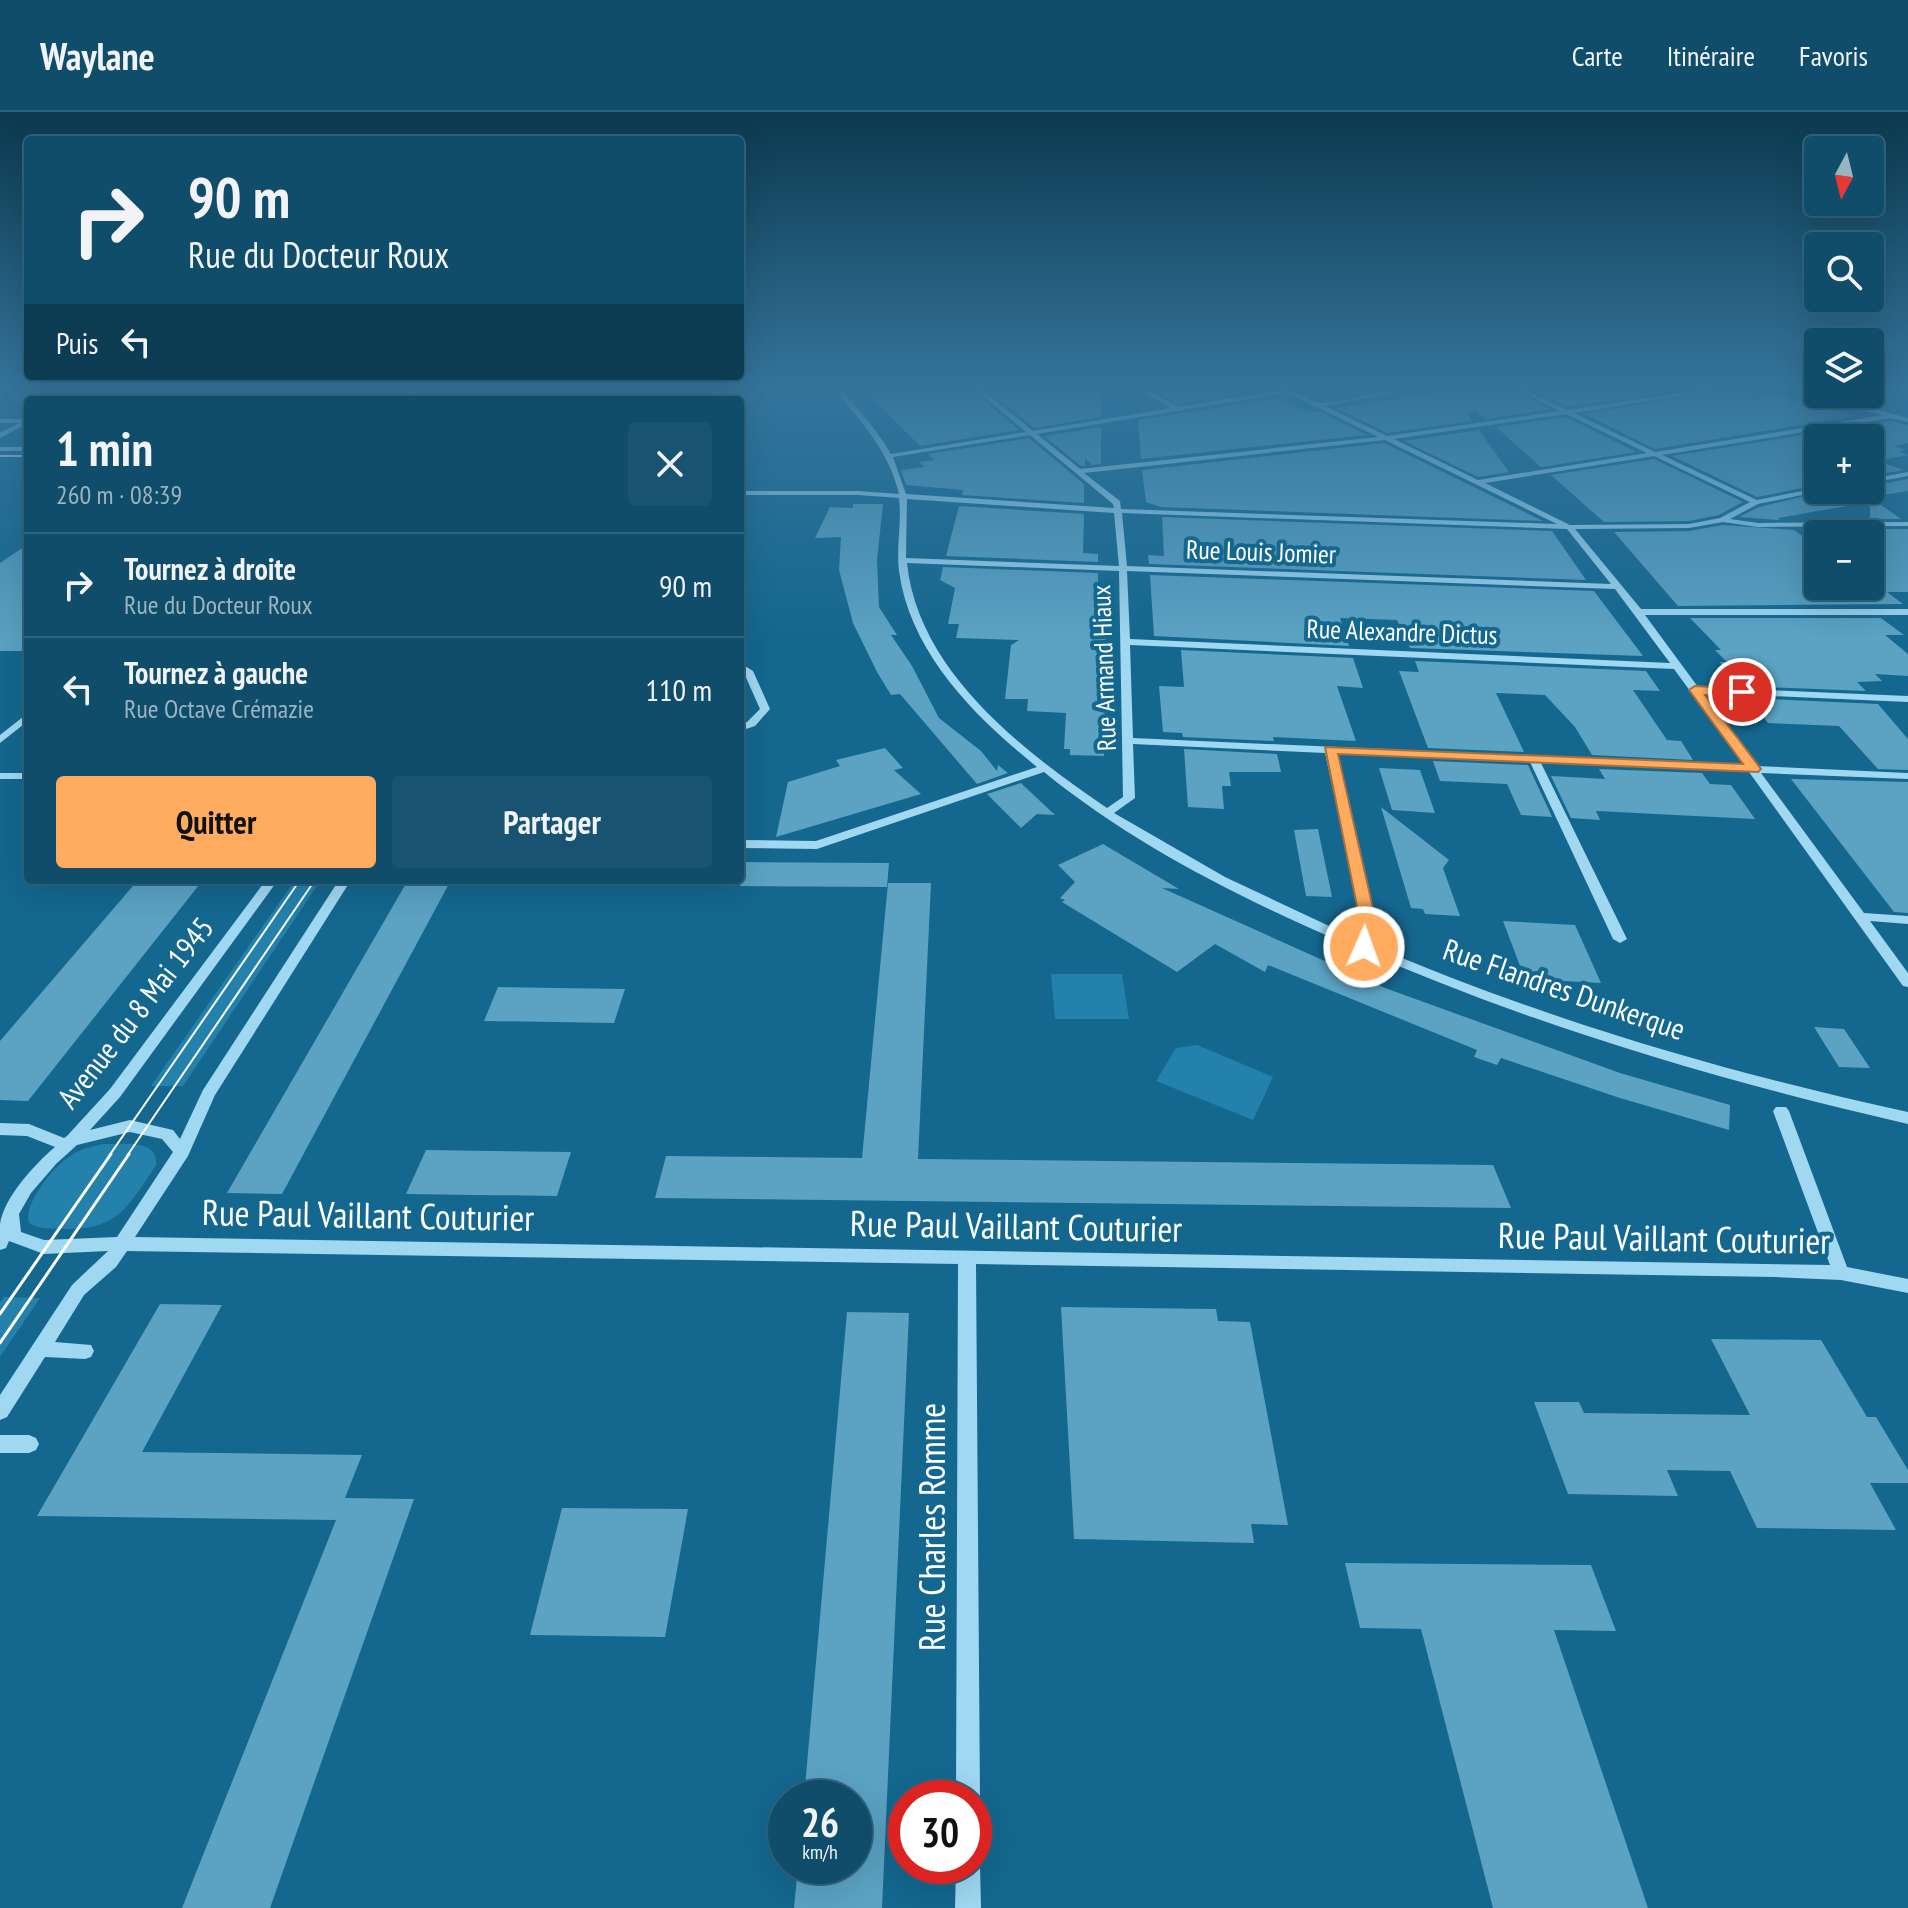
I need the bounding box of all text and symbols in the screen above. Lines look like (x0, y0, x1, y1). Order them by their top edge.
text: Waylane (40, 31, 155, 80)
text: Carte (1572, 37, 1623, 74)
text: Itinéraire (1667, 37, 1755, 74)
text: Favoris (1799, 37, 1868, 74)
north arrow (1804, 136, 1884, 216)
map controls (1804, 136, 1884, 600)
text: 90 m (188, 161, 290, 233)
icon: right (56, 168, 160, 272)
text: Rue du Docteur Roux (188, 231, 449, 278)
button: search (1804, 232, 1884, 312)
icon: left (114, 320, 158, 364)
text: Puis (56, 323, 98, 362)
button: layers (1804, 328, 1884, 408)
text: 1 min (56, 417, 153, 479)
button: close (628, 422, 712, 506)
button: + (1804, 424, 1884, 504)
text: 260 m · 08:39 (56, 478, 182, 511)
button: − (1804, 520, 1884, 600)
street label: Rue Louis Jomier (1185, 532, 1337, 571)
text: Tournez à droite (124, 549, 296, 588)
icon: right (56, 563, 100, 607)
text: 90 m (659, 566, 712, 605)
street label: Rue Armand Hiaux (1084, 584, 1123, 752)
text: Rue du Docteur Roux (124, 588, 313, 621)
street label: Rue Alexandre Dictus (1306, 612, 1498, 651)
text: Tournez à gauche (124, 653, 308, 692)
pin (1708, 658, 1776, 726)
icon: left (56, 667, 100, 711)
text: 110 m (646, 670, 712, 709)
icon: arrive (1720, 670, 1764, 714)
text: Rue Octave Crémazie (124, 692, 314, 725)
button: Quitter (56, 776, 376, 868)
button: Partager (392, 776, 712, 868)
position arrow (1322, 905, 1406, 989)
street label: Avenue du 8 Mai 1945 (48, 908, 222, 1116)
street label: Rue Flandres Dunkerque (1438, 929, 1690, 1048)
street label: Rue Paul Vaillant Couturier (201, 1188, 535, 1241)
street label: Rue Paul Vaillant Couturier (849, 1199, 1183, 1252)
street label: Rue Paul Vaillant Couturier (1497, 1211, 1831, 1264)
street label: Rue Charles Romme (908, 1403, 955, 1651)
speed limit sign: 30 (888, 1780, 992, 1884)
text: 26 (801, 1796, 839, 1848)
text: km/h (802, 1839, 838, 1865)

